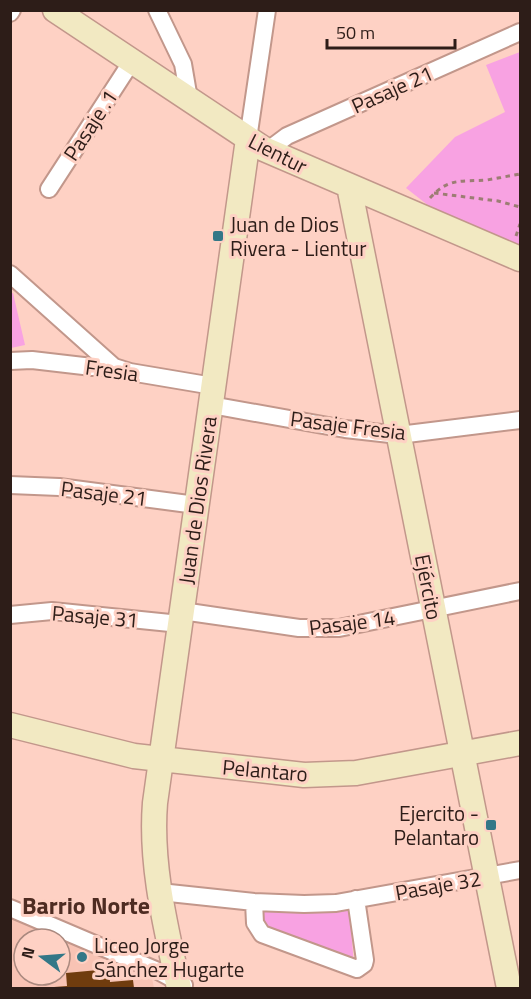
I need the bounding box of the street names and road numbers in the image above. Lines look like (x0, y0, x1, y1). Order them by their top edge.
street label: Pasaje 21 (346, 57, 438, 121)
street label: Pasaje .1 (55, 83, 125, 167)
street label: Lientur (243, 125, 313, 181)
street label: Fresia (83, 350, 141, 390)
street label: Pasaje Fresia (288, 402, 408, 448)
street label: Juan de Dios Rivera (169, 413, 225, 586)
street label: Pasaje 21 (59, 472, 149, 514)
street label: Ejército (407, 552, 451, 622)
street label: Pasaje 31 (51, 596, 139, 636)
street label: Pasaje 14 (307, 601, 397, 643)
street label: Pelantaro (221, 750, 309, 790)
street label: Pasaje 32 (393, 862, 483, 908)

